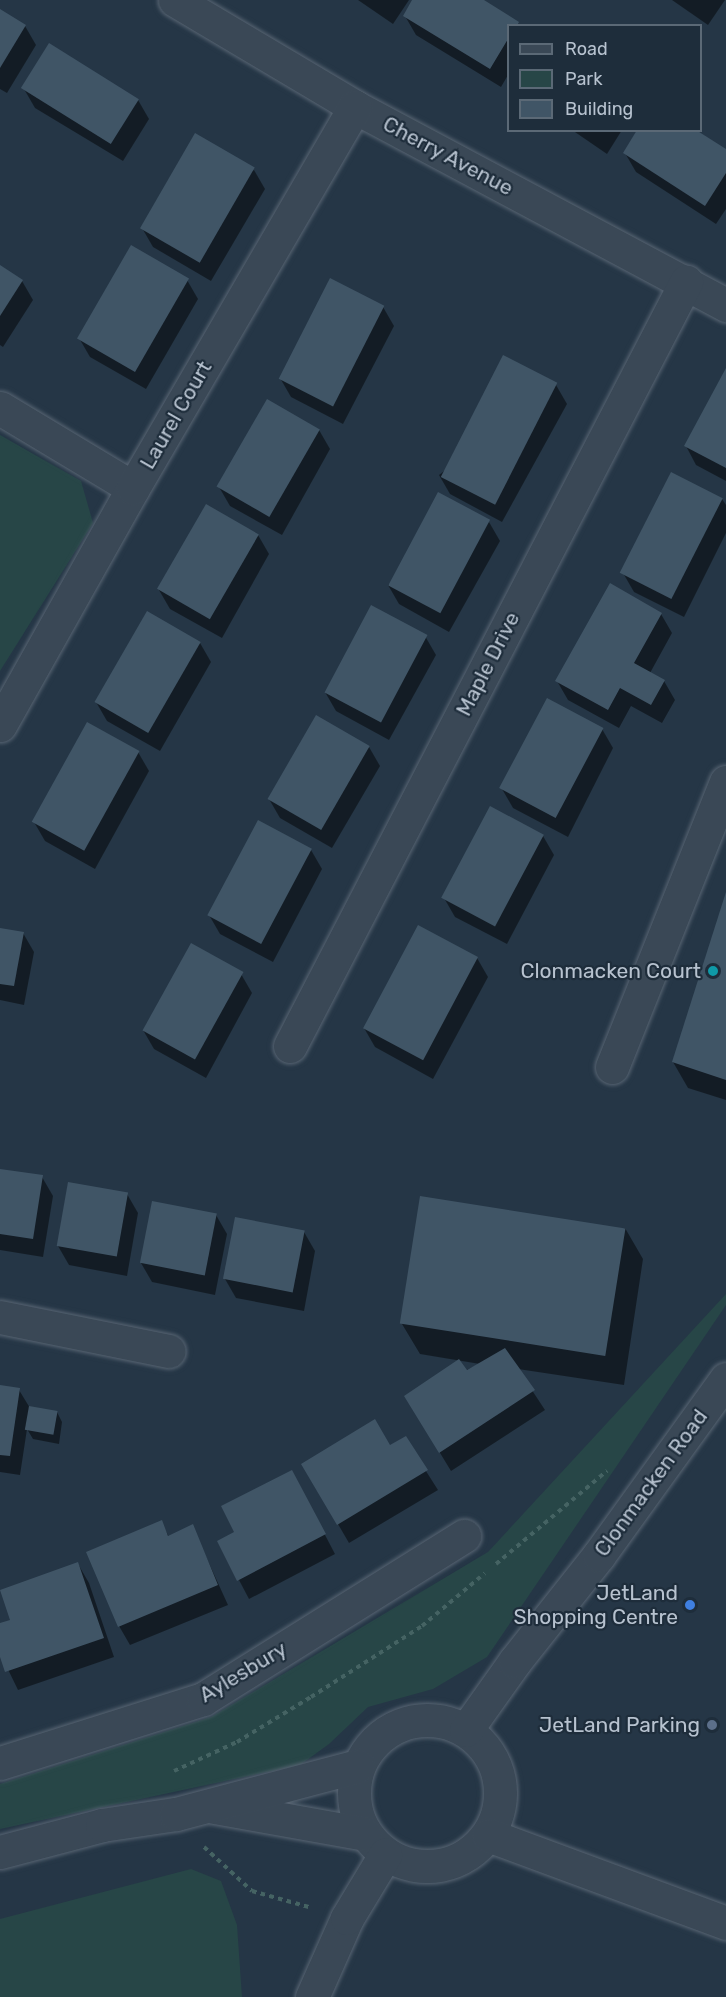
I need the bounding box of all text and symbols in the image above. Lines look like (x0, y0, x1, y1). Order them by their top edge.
legend (507, 24, 702, 132)
text: Road (565, 38, 608, 60)
text: Park (565, 68, 602, 90)
text: Building (565, 98, 633, 120)
street label: Cherry Avenue (378, 111, 518, 201)
street label: Laurel Court (135, 356, 217, 474)
street label: Maple Drive (451, 608, 525, 720)
place label: Clonmacken Court (520, 958, 701, 984)
marker: Clonmacken Court (706, 964, 720, 978)
street label: Clonmacken Road (589, 1405, 713, 1561)
place label: JetLand Shopping Centre (514, 1580, 678, 1630)
marker: JetLand Shopping Centre (683, 1598, 697, 1612)
street label: Aylesbury (195, 1636, 291, 1708)
place label: JetLand Parking (539, 1712, 700, 1738)
marker: JetLand Parking (705, 1718, 719, 1732)

